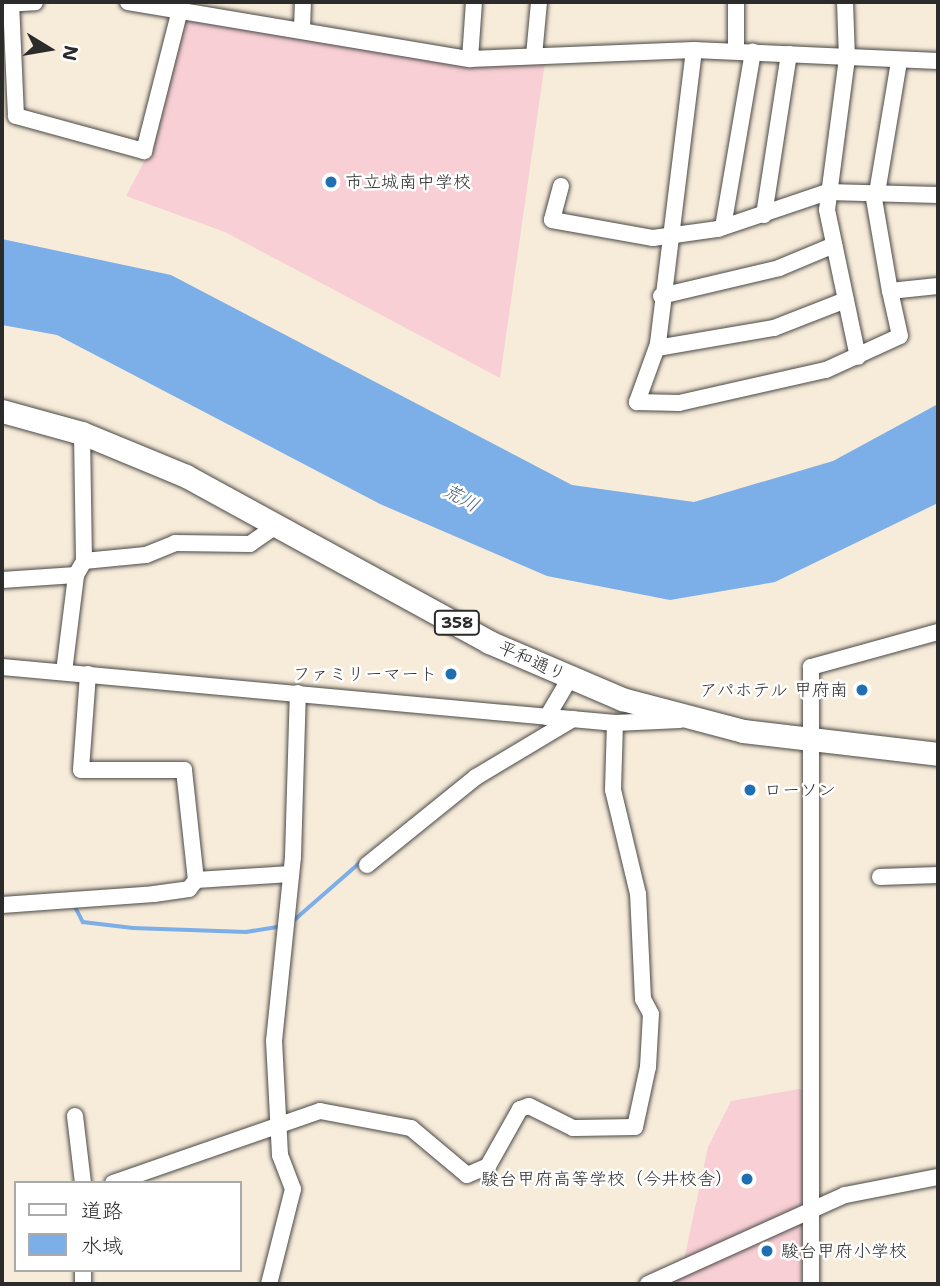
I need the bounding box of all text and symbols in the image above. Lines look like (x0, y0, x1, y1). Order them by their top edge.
north arrow (14, 14, 84, 84)
text: N (56, 43, 84, 63)
place label: 市立城南中学校 (345, 171, 471, 193)
marker: 市立城南中学校 (323, 174, 339, 190)
water label: 荒川 (439, 479, 483, 517)
road number: 358 (433, 610, 482, 636)
street label: 平和通り (495, 636, 569, 686)
place label: ファミリーマート (293, 663, 437, 685)
marker: ファミリーマート (443, 666, 459, 682)
place label: アパホテル 甲府南 (698, 679, 848, 701)
marker: アパホテル 甲府南 (854, 682, 870, 698)
place label: ローソン (764, 779, 836, 801)
marker: ローソン (742, 782, 758, 798)
place label: 駿台甲府高等学校（今井校舎） (481, 1168, 733, 1190)
marker: 駿台甲府高等学校（今井校舎） (739, 1171, 755, 1187)
legend (14, 1181, 242, 1272)
text: 道路 (81, 1197, 123, 1225)
text: 水域 (81, 1232, 123, 1260)
place label: 駿台甲府小学校 (781, 1240, 907, 1262)
marker: 駿台甲府小学校 (759, 1243, 775, 1259)

